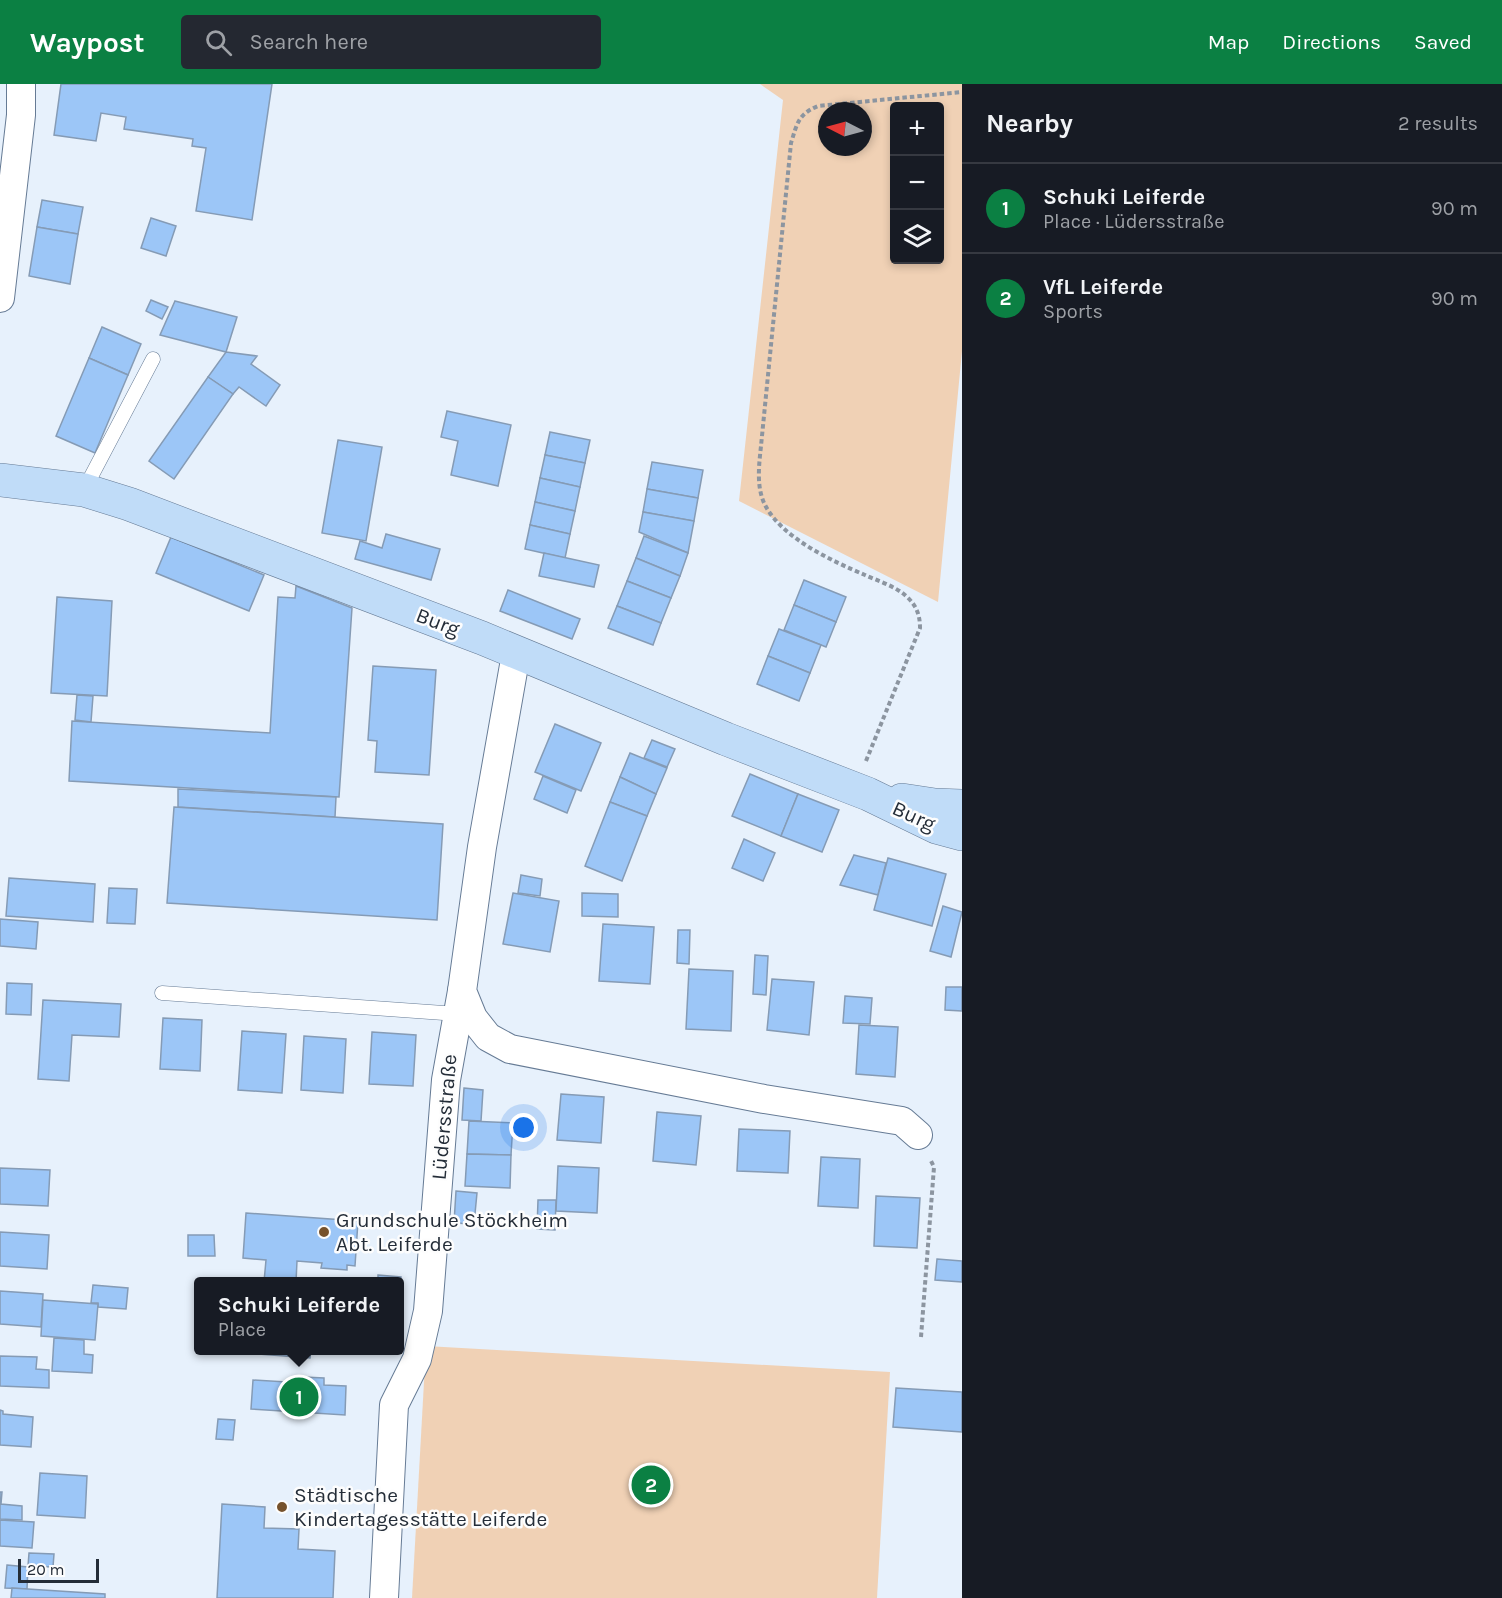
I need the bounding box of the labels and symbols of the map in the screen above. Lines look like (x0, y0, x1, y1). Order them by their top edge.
north arrow (818, 102, 872, 156)
street label: Burg (413, 603, 463, 641)
street label: Burg (889, 796, 940, 836)
street label: Lüdersstraße (427, 1053, 461, 1181)
your location (509, 1113, 538, 1142)
place label: Grundschule Stöckheim Abt. Leiferde (336, 1208, 568, 1256)
marker: Grundschule Stöckheim Abt. Leiferde (317, 1225, 331, 1239)
pin: 1 (280, 1374, 318, 1420)
pin: 2 (632, 1462, 670, 1508)
place label: Städtische Kindertagesstätte Leiferde (294, 1483, 547, 1531)
marker: Städtische Kindertagesstätte Leiferde (275, 1500, 289, 1514)
scale bar (18, 1556, 99, 1584)

